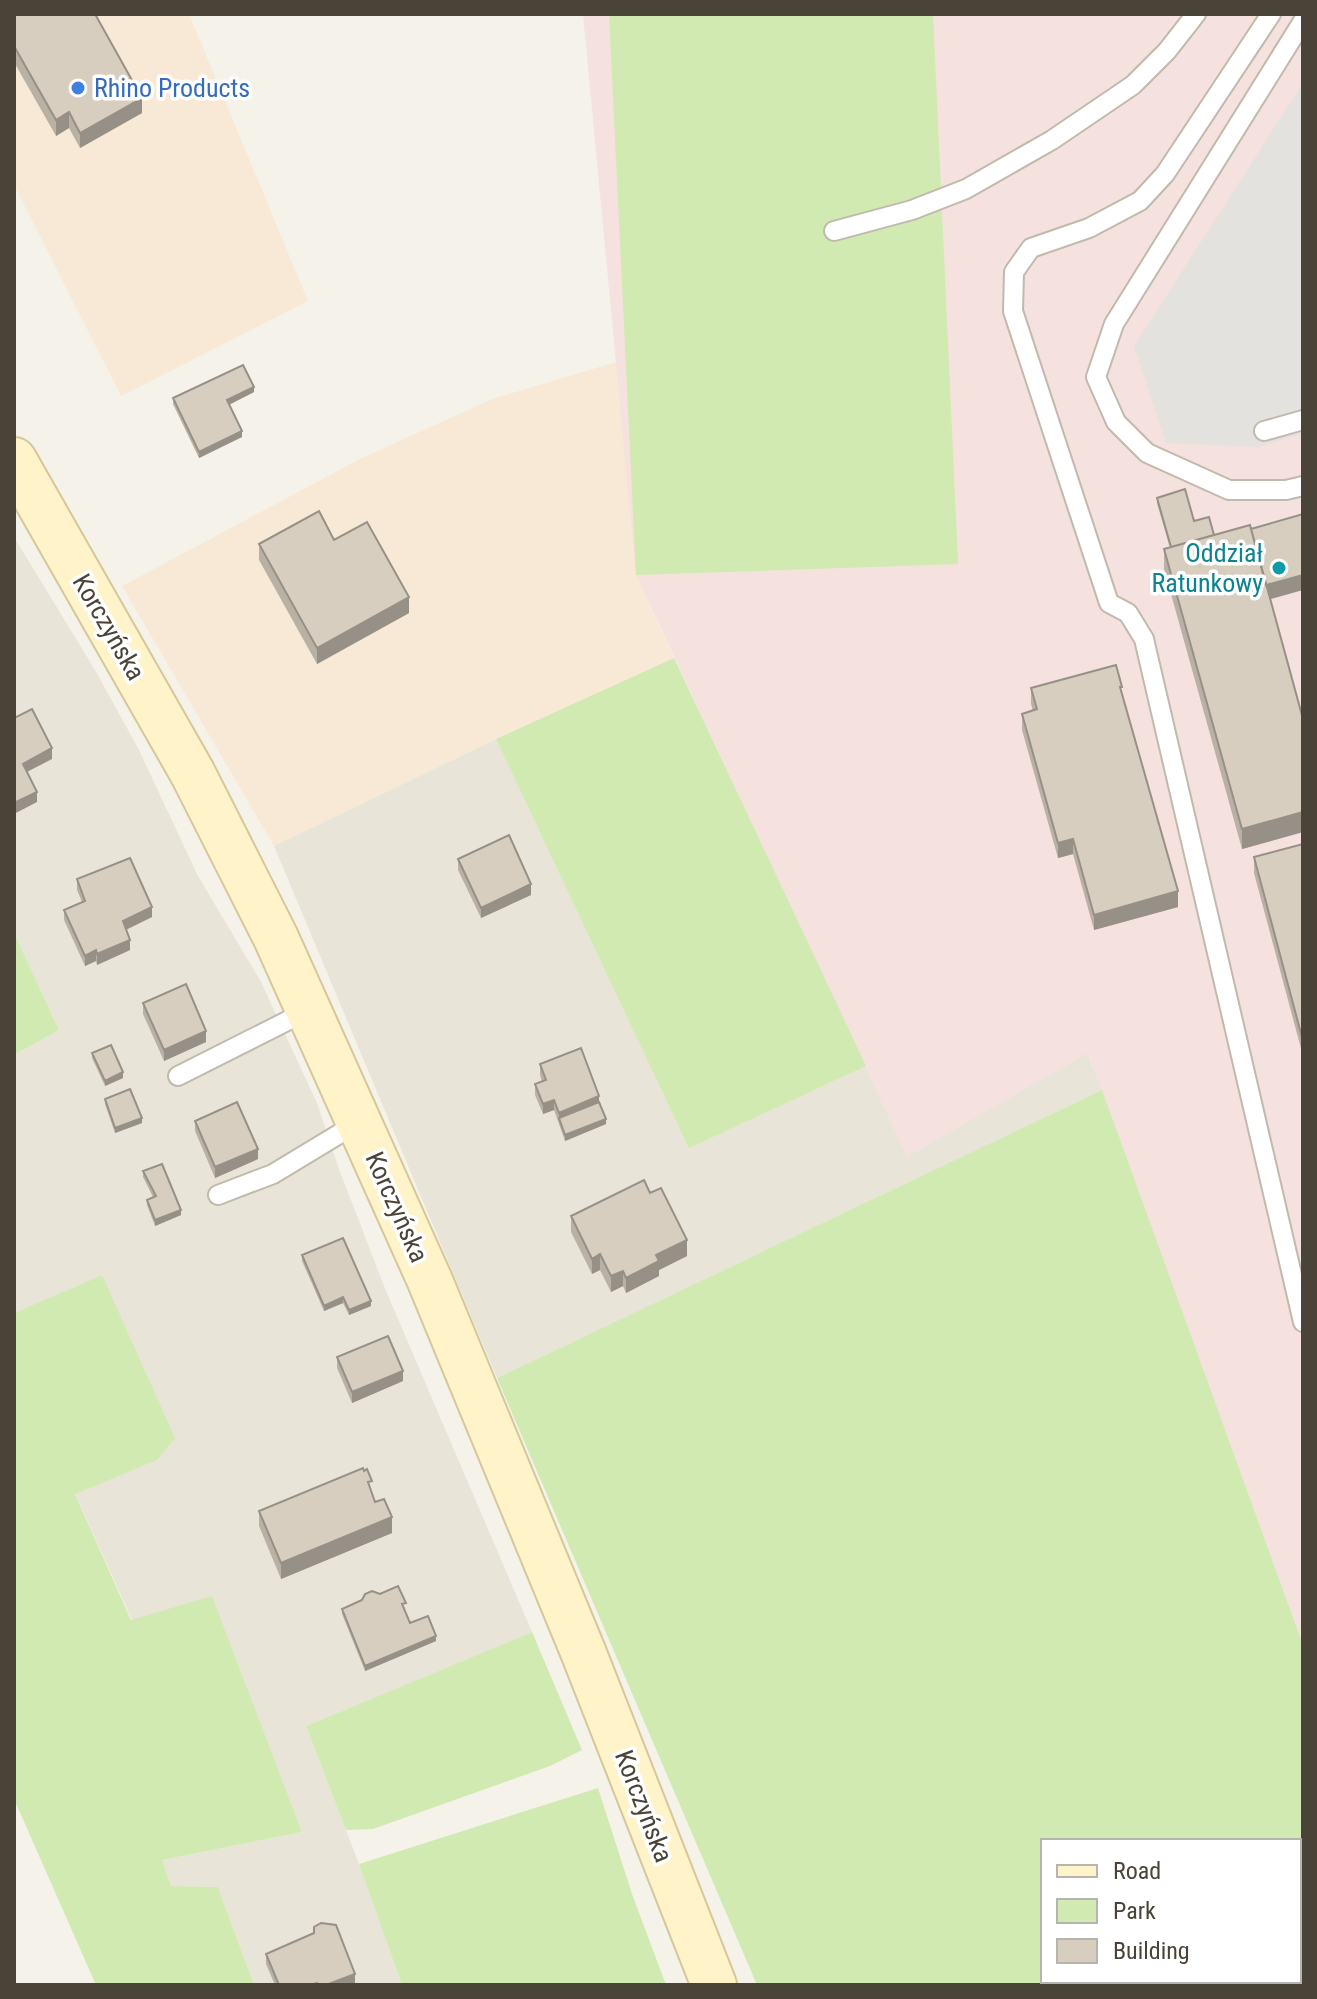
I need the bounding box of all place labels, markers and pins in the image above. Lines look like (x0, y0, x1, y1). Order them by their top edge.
place label: Rhino Products (94, 73, 250, 103)
marker: Rhino Products (69, 79, 87, 97)
place label: Oddział Ratunkowy (1151, 538, 1263, 598)
marker: Oddział Ratunkowy (1270, 559, 1288, 577)

